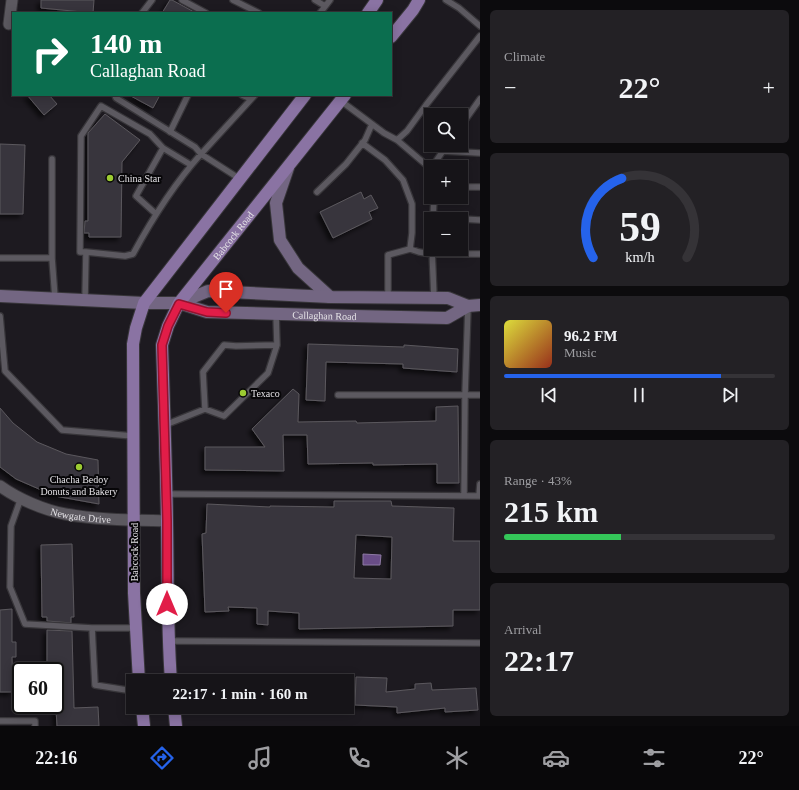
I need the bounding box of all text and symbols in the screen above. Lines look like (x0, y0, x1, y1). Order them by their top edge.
icon: right (24, 28, 76, 80)
text: 140 m (90, 28, 162, 59)
text: Climate (504, 49, 545, 64)
text: Callaghan Road (90, 61, 205, 81)
text: 22° (619, 71, 661, 104)
text: − (504, 75, 516, 100)
text: + (763, 75, 775, 100)
map controls (424, 108, 468, 256)
button: search (424, 108, 468, 152)
button: + (424, 160, 468, 204)
marker: China Star (105, 173, 115, 183)
place label: China Star (118, 173, 161, 184)
text: 59 (619, 204, 660, 250)
street label: Babcock Road (210, 209, 256, 262)
button: − (424, 212, 468, 256)
text: km/h (625, 248, 654, 264)
pin (209, 272, 243, 313)
icon: arrive (215, 278, 237, 300)
street label: Callaghan Road (292, 309, 357, 322)
text: 96.2 FM (564, 328, 617, 344)
text: Music (564, 345, 597, 360)
icon: previous (538, 384, 560, 406)
icon: pause (628, 384, 650, 406)
icon: next (719, 384, 741, 406)
marker: Texaco (238, 388, 248, 398)
place label: Texaco (251, 388, 280, 399)
marker: Chacha Bedoy Donuts and Bakery (74, 462, 84, 472)
text: Range · 43% (504, 473, 572, 488)
place label: Chacha Bedoy Donuts and Bakery (40, 474, 118, 497)
text: 215 km (504, 495, 598, 528)
street label: Newgate Drive (49, 505, 112, 525)
street label: Babcock Road (129, 523, 140, 581)
position arrow (146, 583, 188, 625)
text: Arrival (504, 622, 542, 637)
text: 22:17 (504, 644, 574, 677)
speed limit sign: 60 (12, 662, 64, 714)
text: 22:17 · 1 min · 160 m (173, 686, 308, 702)
icon: directions (148, 744, 176, 772)
icon: music (246, 744, 274, 772)
icon: phone (345, 744, 373, 772)
icon: climate (443, 744, 471, 772)
icon: car (542, 744, 570, 772)
icon: filters (640, 744, 668, 772)
text: 22:16 (35, 748, 77, 768)
text: 22° (739, 748, 764, 768)

